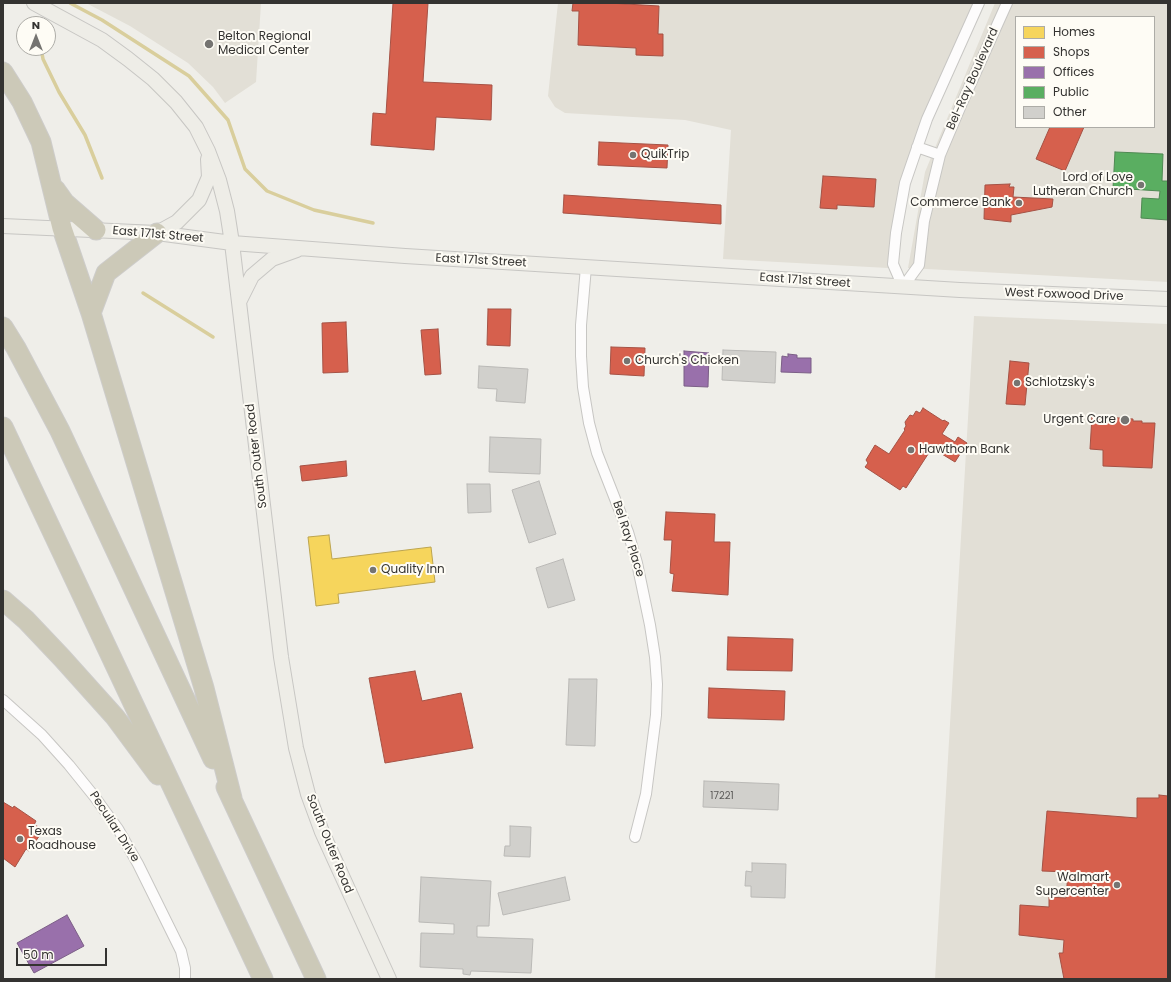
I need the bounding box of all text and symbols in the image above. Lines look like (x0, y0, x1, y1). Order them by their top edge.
north arrow (16, 16, 56, 56)
legend (1015, 16, 1155, 128)
text: N (32, 17, 40, 33)
text: Homes (1053, 23, 1095, 40)
street label: Bel-Ray Boulevard (944, 26, 1002, 132)
place label: Belton Regional Medical Center (218, 30, 311, 58)
marker: Belton Regional Medical Center (203, 38, 215, 50)
text: Shops (1053, 43, 1090, 60)
text: Offices (1053, 63, 1094, 80)
text: Public (1053, 83, 1089, 100)
text: Other (1053, 103, 1086, 120)
place label: QuikTrip (641, 148, 689, 162)
marker: QuikTrip (628, 150, 638, 160)
place label: Lord of Love Lutheran Church (1033, 171, 1133, 199)
marker: Lord of Love Lutheran Church (1136, 180, 1146, 190)
place label: Commerce Bank (910, 196, 1011, 210)
marker: Commerce Bank (1014, 198, 1024, 208)
street label: East 171st Street (112, 224, 204, 246)
street label: East 171st Street (435, 251, 527, 271)
street label: East 171st Street (759, 271, 851, 291)
street label: West Foxwood Drive (1004, 286, 1124, 304)
place label: Church's Chicken (635, 354, 739, 368)
marker: Church's Chicken (622, 356, 632, 366)
place label: Schlotzsky's (1025, 376, 1095, 390)
marker: Schlotzsky's (1012, 378, 1022, 388)
street label: South Outer Road (243, 403, 271, 509)
place label: Urgent Care (1043, 413, 1116, 427)
marker: Urgent Care (1119, 414, 1131, 426)
place label: Hawthorn Bank (919, 443, 1010, 457)
marker: Hawthorn Bank (906, 445, 916, 455)
street label: Bel Ray Place (609, 499, 647, 579)
place label: Quality Inn (381, 563, 445, 577)
marker: Quality Inn (368, 565, 378, 575)
street label: Peculiar Drive (86, 789, 142, 865)
house number: 17221 (710, 790, 734, 802)
street label: South Outer Road (303, 792, 355, 896)
place label: Texas Roadhouse (28, 825, 96, 853)
marker: Texas Roadhouse (15, 834, 25, 844)
place label: Walmart Supercenter (1036, 871, 1109, 899)
marker: Walmart Supercenter (1112, 880, 1122, 890)
scale bar (18, 940, 109, 966)
text: 50 m (23, 946, 54, 963)

